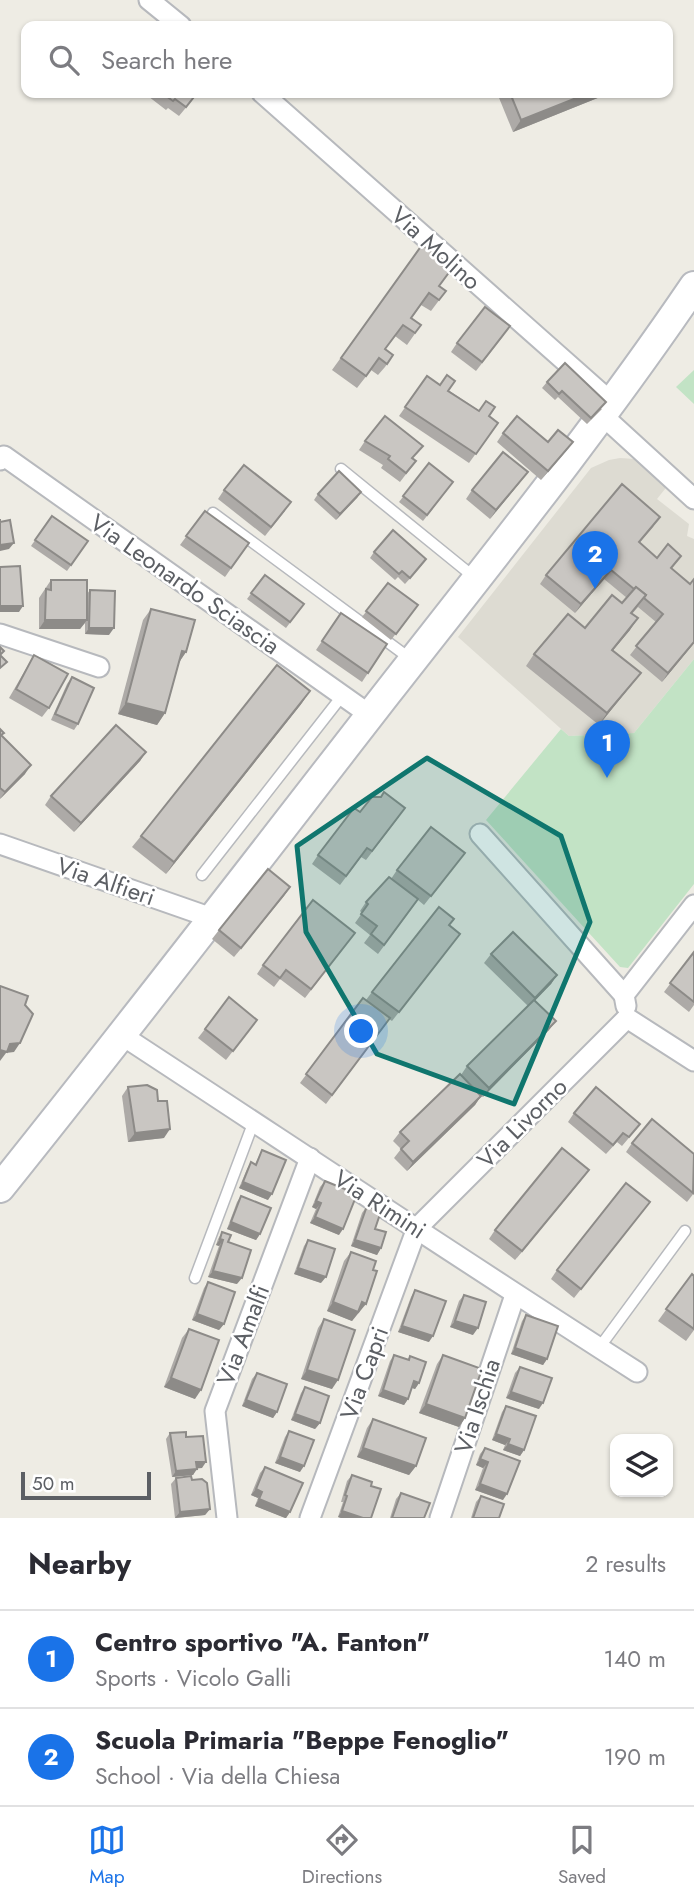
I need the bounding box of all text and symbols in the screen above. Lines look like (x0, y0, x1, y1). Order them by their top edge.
search box (21, 21, 673, 98)
icon: search (45, 41, 83, 79)
text: Search here (101, 41, 233, 79)
street label: Via Molino (383, 198, 489, 298)
street label: Via Leonardo Sciascia (83, 505, 287, 663)
pin: 2 (572, 531, 618, 589)
pin: 1 (584, 720, 630, 778)
street label: Via Alfieri (52, 848, 160, 914)
your location (344, 1014, 378, 1048)
street label: Via Livorno (469, 1070, 575, 1176)
street label: Via Rimini (327, 1161, 433, 1247)
street label: Via Amalfi (208, 1279, 278, 1391)
street label: Via Capri (331, 1321, 397, 1425)
street label: Via Ischia (445, 1354, 509, 1458)
map controls (610, 1434, 673, 1497)
button: layers (610, 1434, 673, 1497)
scale bar (21, 1469, 150, 1501)
text: 50 m (32, 1470, 75, 1497)
text: Nearby (28, 1542, 131, 1585)
text: 2 results (585, 1547, 666, 1581)
text: Centro sportivo "A. Fanton" (95, 1623, 430, 1661)
text: 1 (45, 1642, 57, 1676)
text: 140 m (604, 1642, 666, 1676)
text: Sports · Vicolo Galli (95, 1661, 292, 1695)
text: Scuola Primaria "Beppe Fenoglio" (95, 1721, 509, 1759)
text: 2 (43, 1740, 59, 1774)
text: 190 m (604, 1740, 666, 1774)
text: School · Via della Chiesa (95, 1759, 340, 1793)
tab: Map (88, 1821, 126, 1890)
tab: Directions (302, 1821, 382, 1890)
tab: Saved (558, 1821, 606, 1890)

